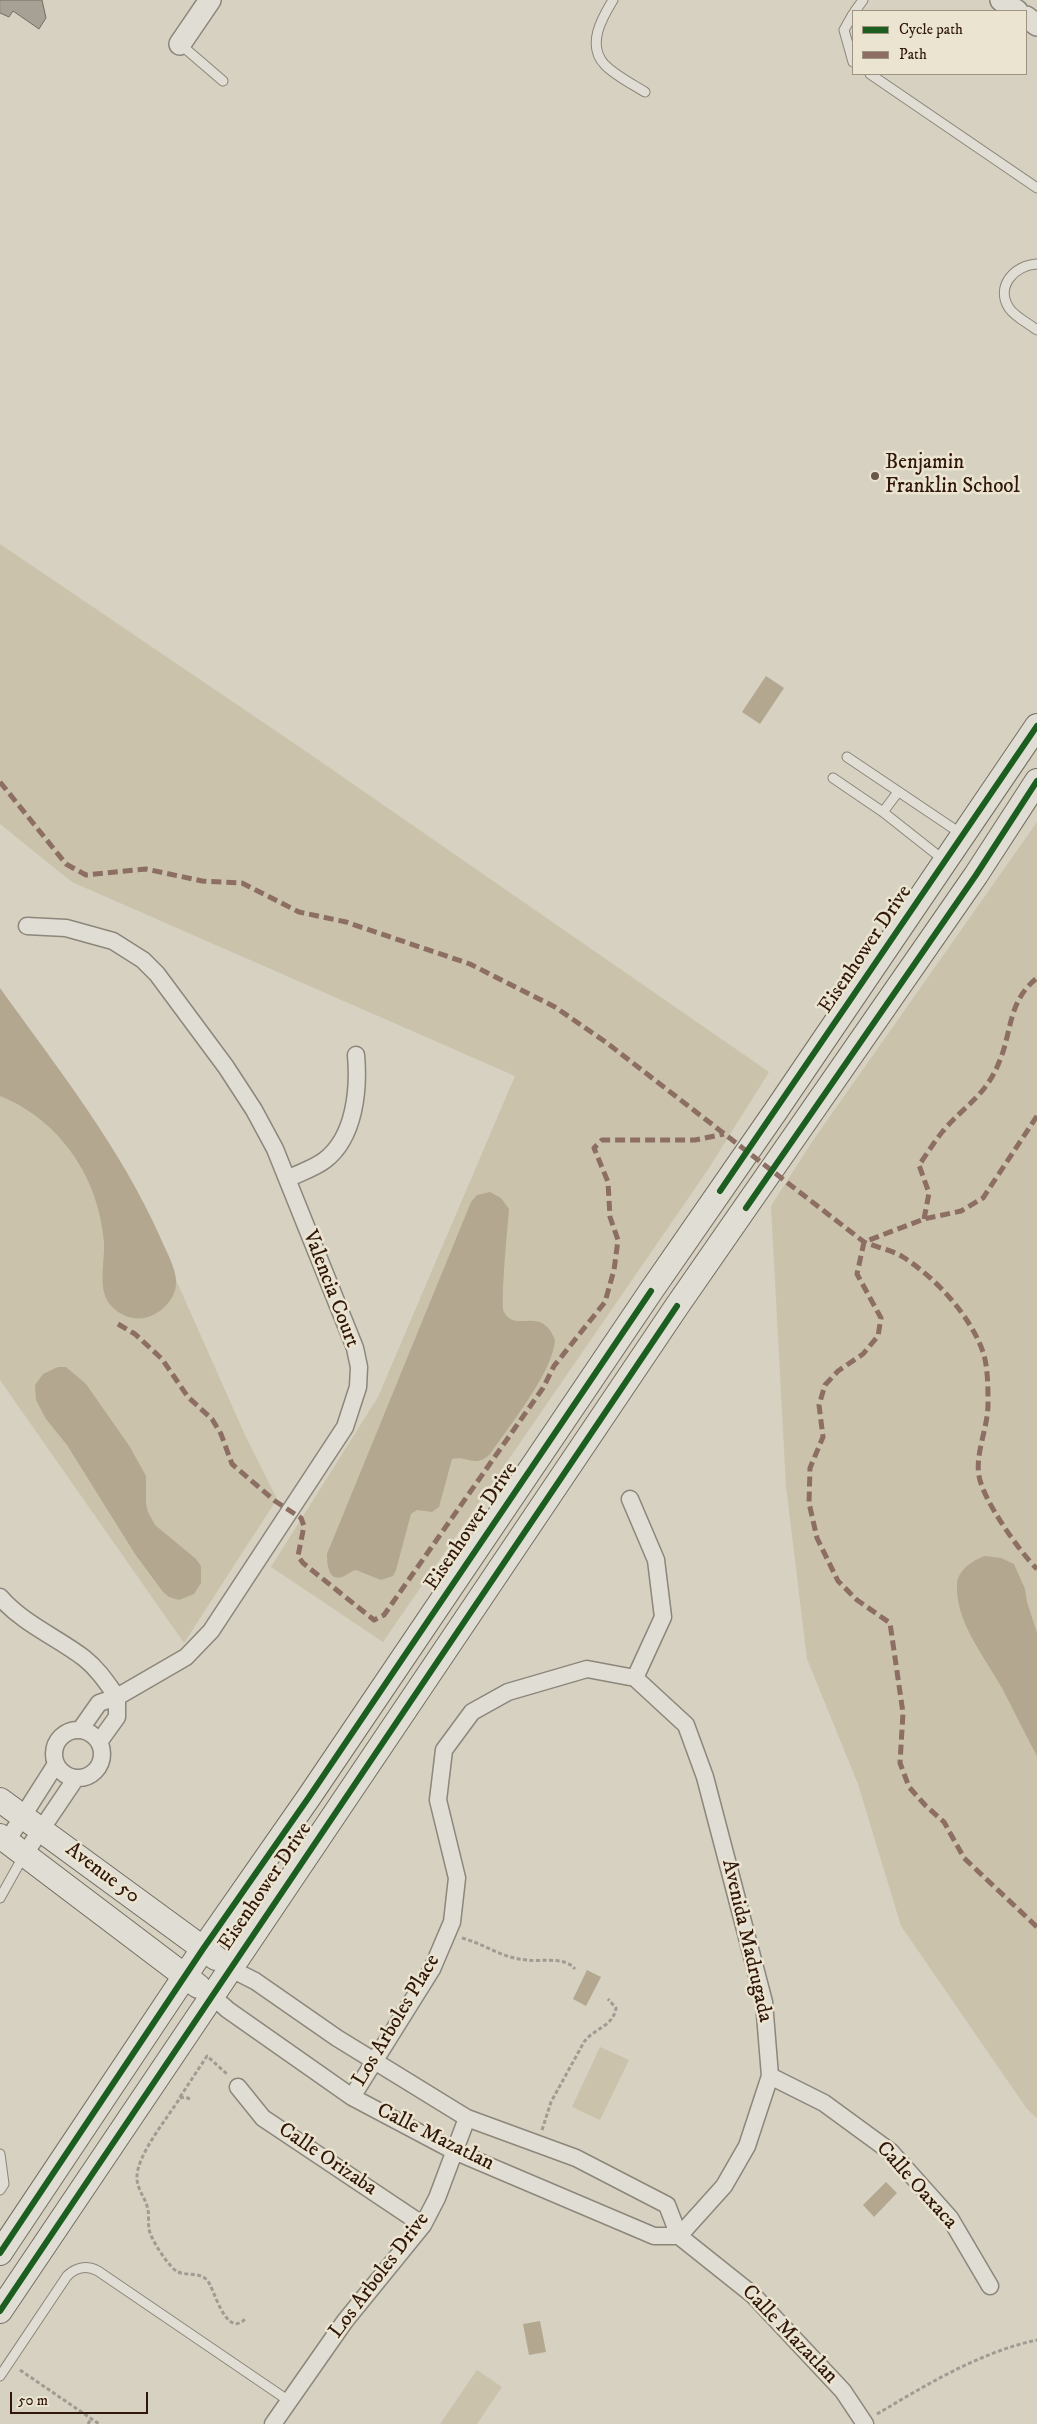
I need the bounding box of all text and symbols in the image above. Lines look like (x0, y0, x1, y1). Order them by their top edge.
legend (852, 10, 1027, 75)
text: Cycle path (899, 20, 963, 39)
text: Path (899, 45, 927, 64)
place label: Benjamin Franklin School (885, 451, 1020, 501)
marker: Benjamin Franklin School (869, 470, 881, 482)
street label: Eisenhower Drive (814, 881, 918, 1019)
street label: Valencia Court (296, 1227, 364, 1351)
street label: Eisenhower Drive (420, 1458, 524, 1596)
street label: Eisenhower Drive (214, 1818, 318, 1956)
street label: Avenue 50 (60, 1838, 144, 1910)
street label: Avenida Madrugada (715, 1857, 777, 2025)
street label: Los Arboles Place (348, 1950, 446, 2092)
street label: Calle Mazatlan (372, 2099, 498, 2177)
street label: Calle Orizaba (273, 2118, 381, 2202)
street label: Calle Oaxaca (870, 2137, 962, 2235)
street label: Los Arboles Drive (324, 2208, 436, 2344)
street label: Calle Mazatlan (736, 2280, 842, 2390)
scale bar (12, 2382, 150, 2414)
text: 50 m (18, 2391, 48, 2410)

